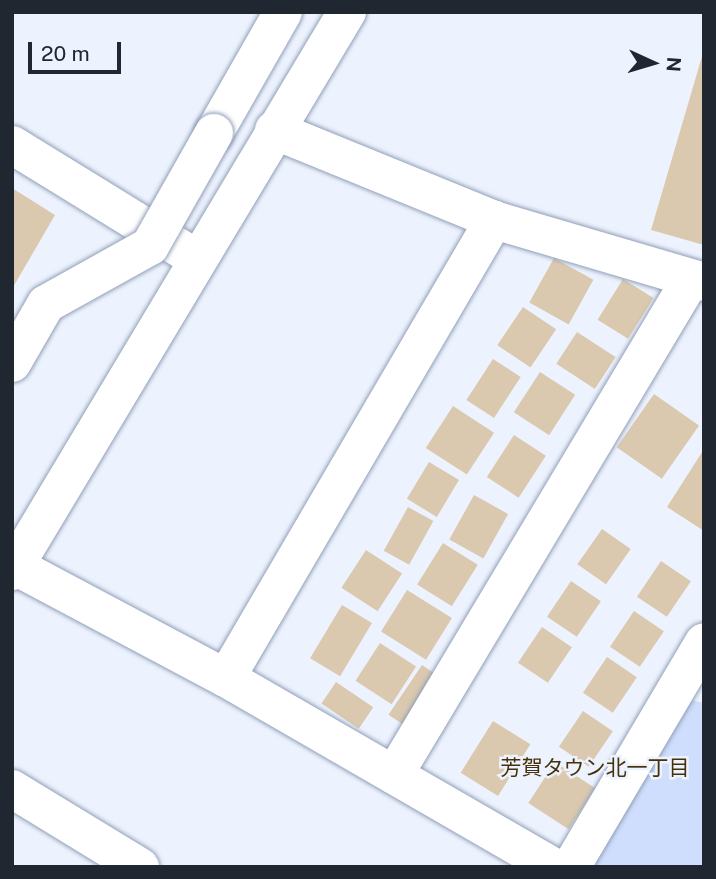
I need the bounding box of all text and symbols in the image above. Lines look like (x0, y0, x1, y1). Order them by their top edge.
scale bar (32, 28, 124, 72)
north arrow (618, 28, 688, 98)
text: 20 m (41, 41, 90, 66)
text: N (662, 56, 685, 73)
district label: 芳賀タウン北一丁目 (501, 755, 689, 781)

